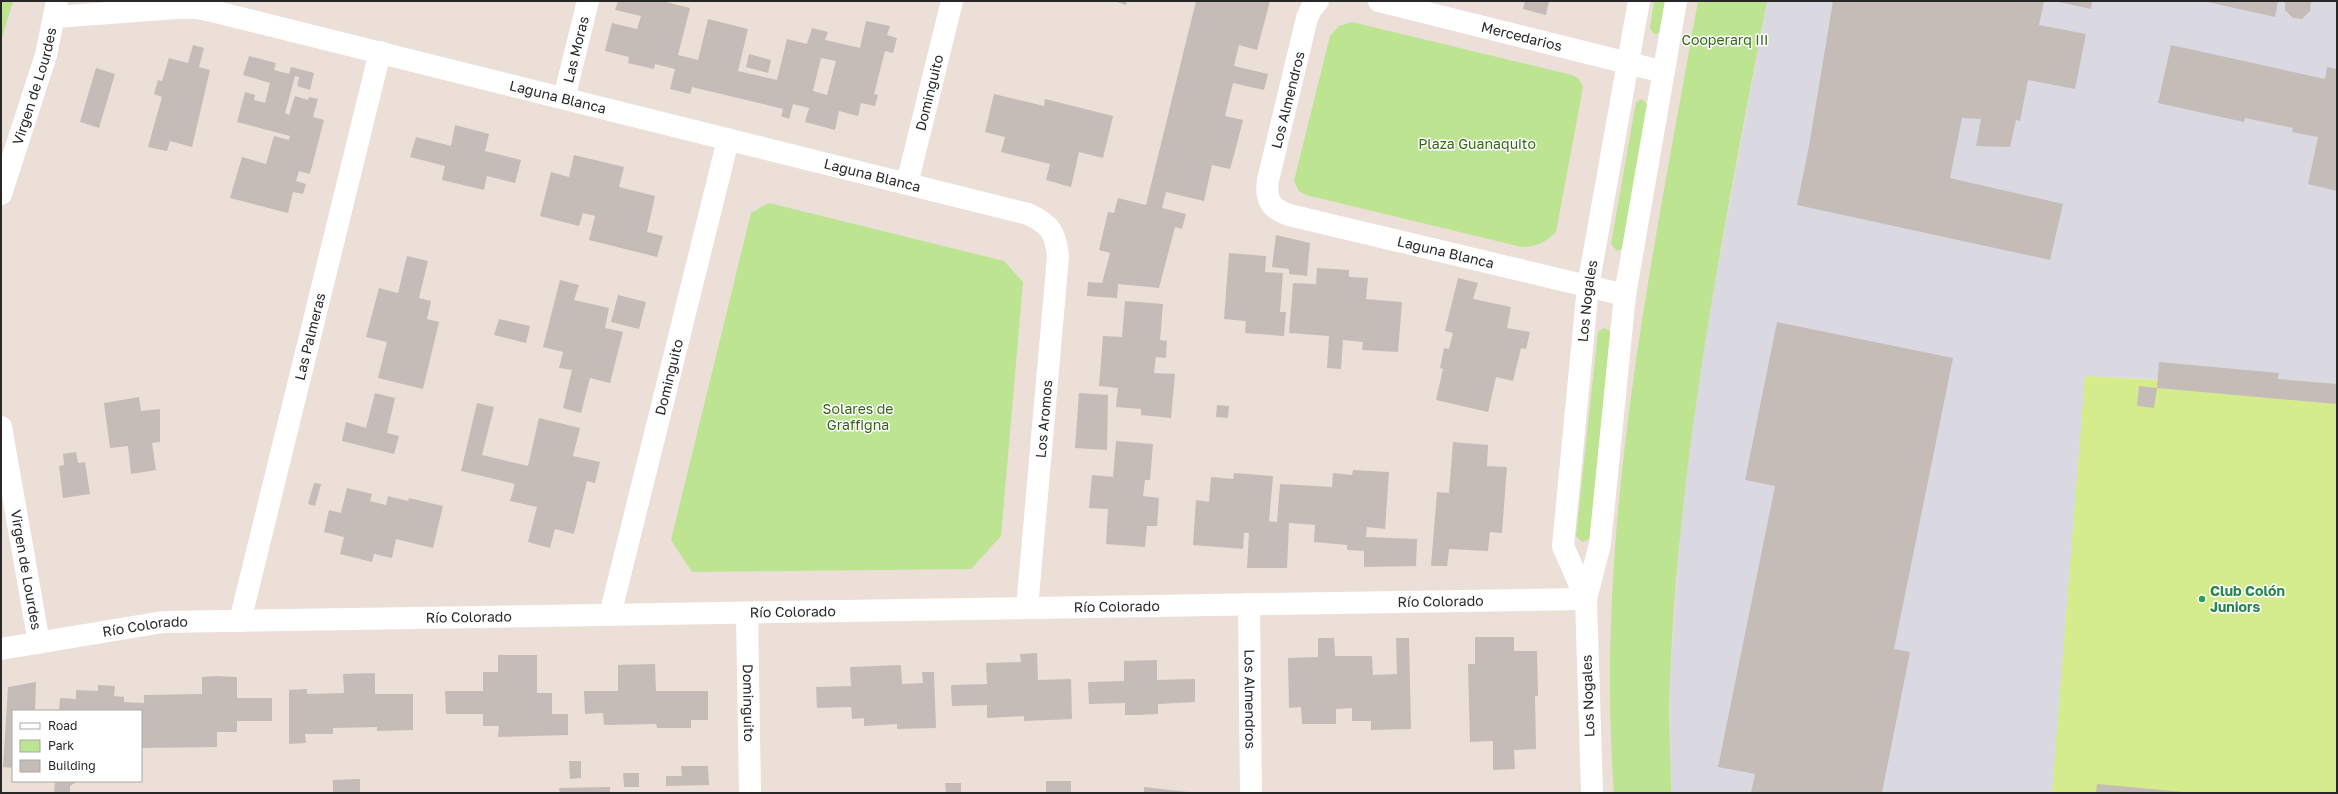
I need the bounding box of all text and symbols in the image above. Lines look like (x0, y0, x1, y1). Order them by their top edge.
street label: Las Moras (559, 14, 592, 84)
street label: Mercedarios (1479, 18, 1564, 54)
street label: Virgen de Lourdes (8, 26, 59, 147)
park label: Cooperarq III (1682, 31, 1768, 48)
street label: Los Almendros (1267, 49, 1308, 150)
street label: Dominguito (911, 53, 947, 132)
street label: Laguna Blanca (508, 76, 608, 117)
park label: Plaza Guanaquito (1418, 135, 1536, 152)
street label: Laguna Blanca (822, 155, 923, 195)
street label: Laguna Blanca (1396, 232, 1496, 272)
street label: Los Nogales (1574, 258, 1601, 343)
street label: Las Palmeras (291, 291, 328, 382)
street label: Dominguito (651, 337, 686, 417)
street label: Los Aromos (1032, 379, 1055, 459)
park label: Solares de Graffigna (823, 400, 893, 433)
street label: Virgen de Lourdes (8, 508, 46, 631)
place label: Club Colón Juniors (2210, 582, 2285, 615)
street label: Río Colorado (1397, 592, 1484, 610)
marker: Club Colón Juniors (2197, 594, 2207, 604)
street label: Río Colorado (1073, 597, 1160, 615)
street label: Río Colorado (749, 602, 836, 621)
street label: Río Colorado (425, 607, 512, 626)
street label: Río Colorado (101, 613, 188, 640)
street label: Los Almendros (1241, 649, 1260, 749)
street label: Los Nogales (1578, 654, 1597, 738)
street label: Dominguito (740, 664, 758, 742)
legend (12, 710, 142, 782)
text: Road (48, 718, 77, 733)
text: Park (48, 738, 74, 753)
text: Building (48, 758, 96, 773)

